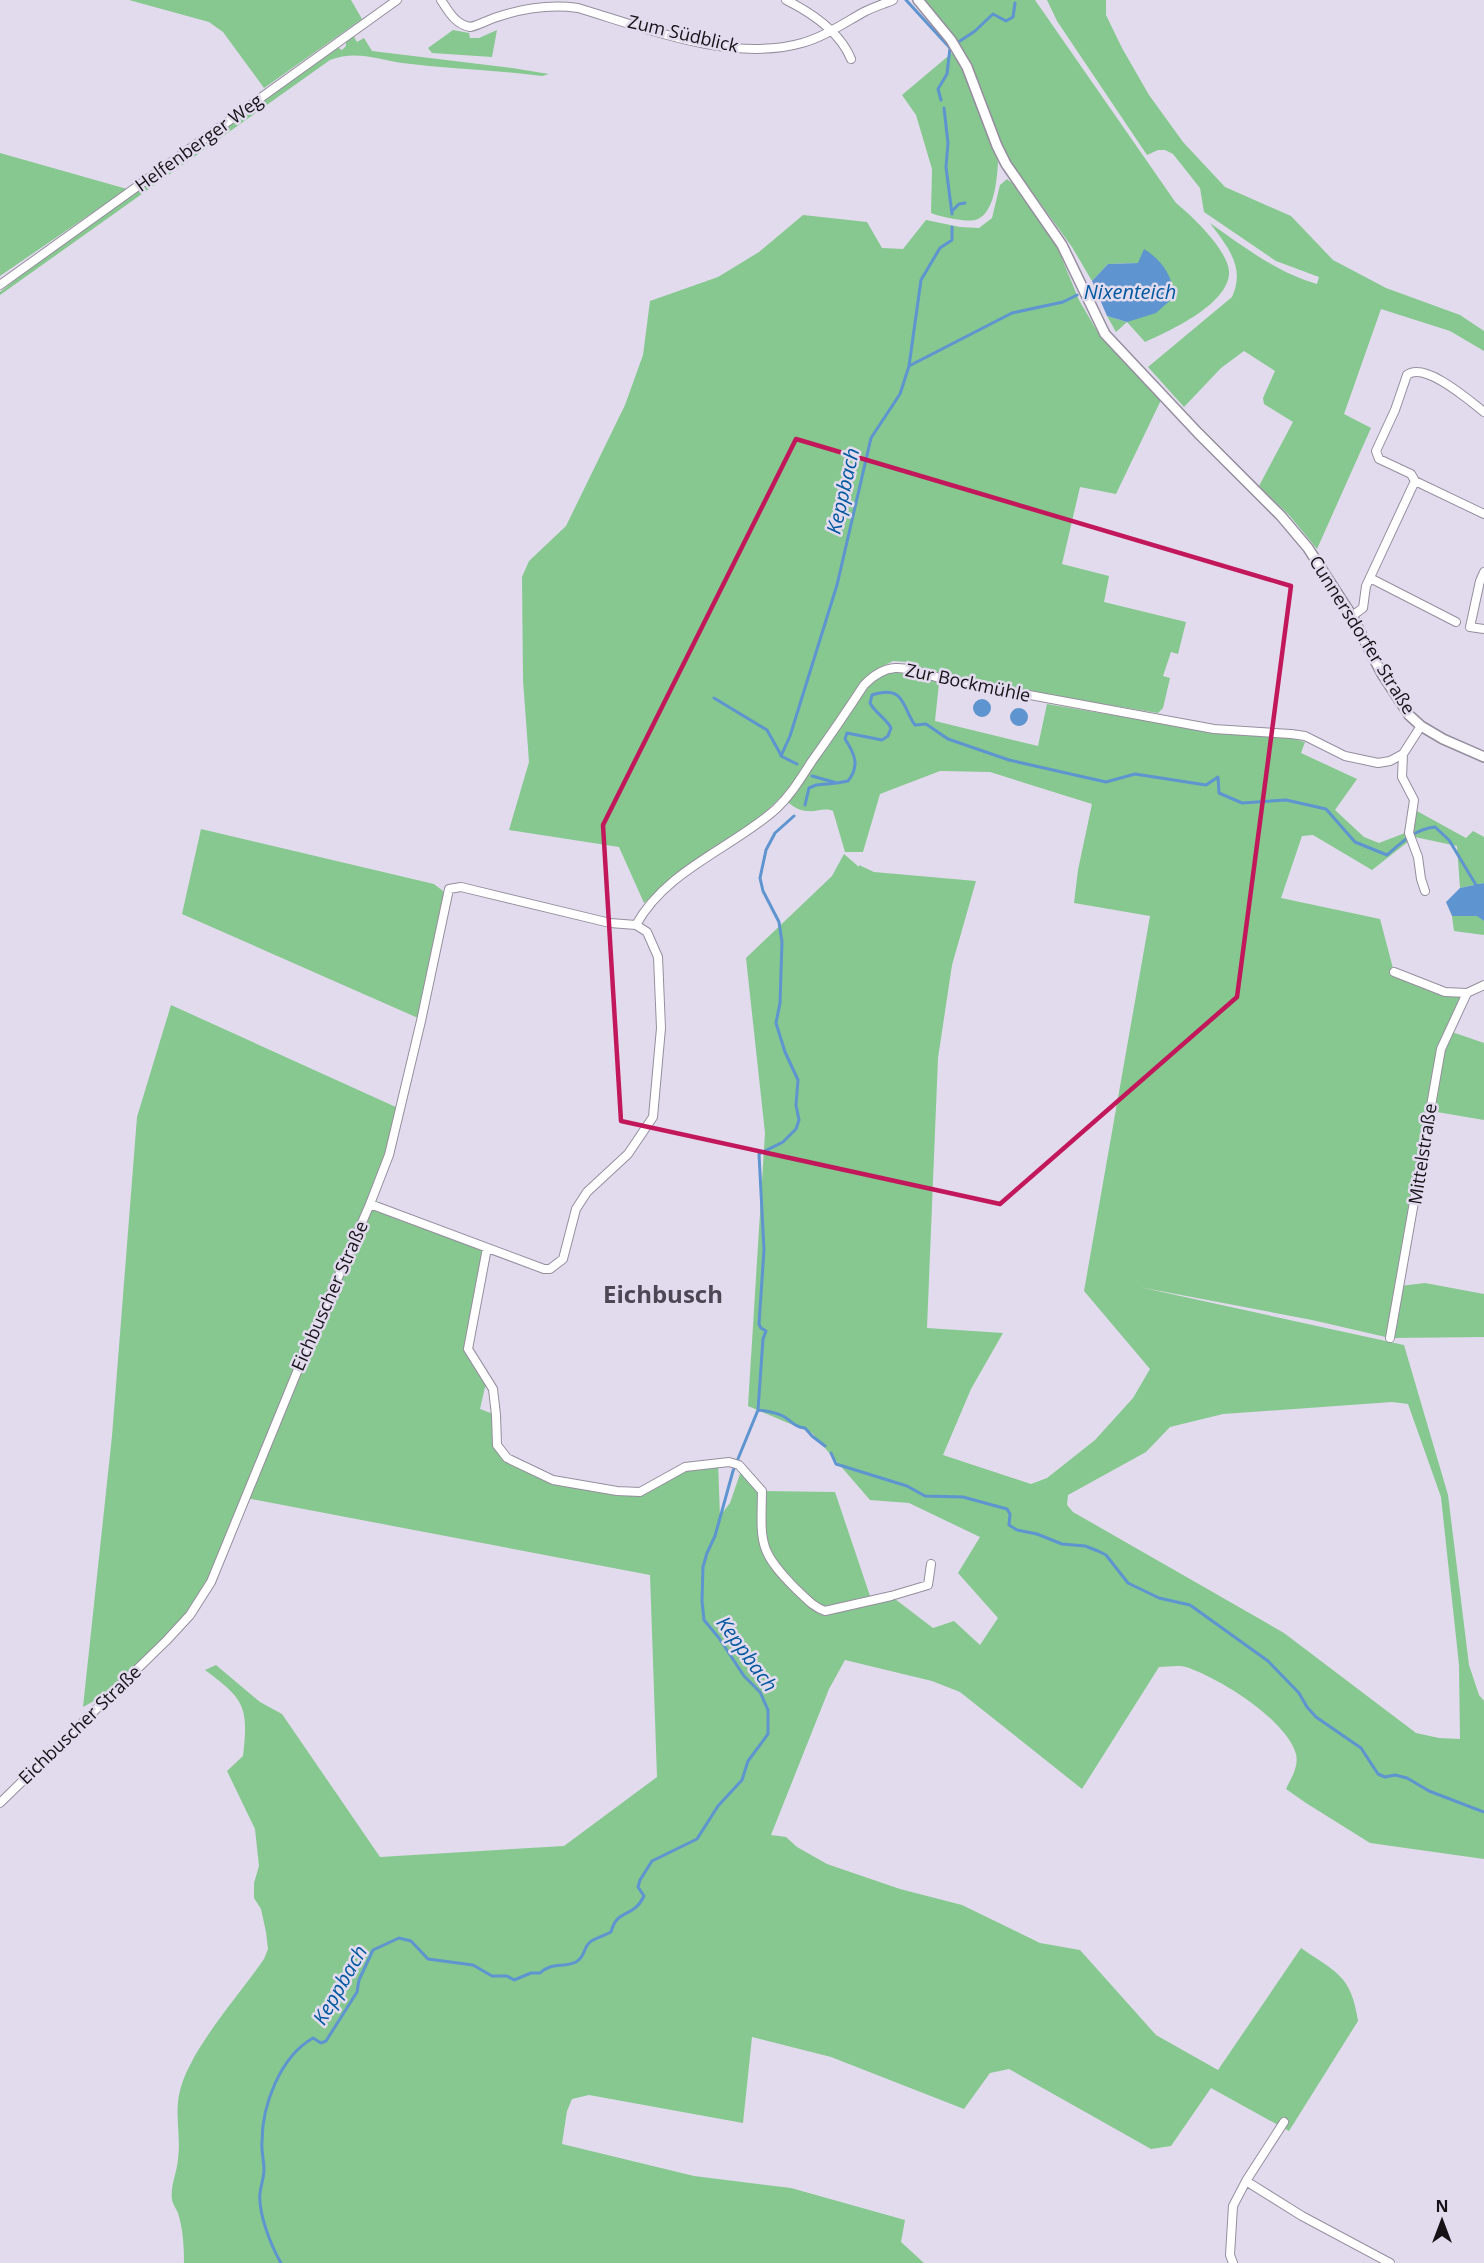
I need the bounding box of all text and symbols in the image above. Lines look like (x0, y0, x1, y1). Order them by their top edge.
street label: Zum Südblick (626, 9, 741, 58)
street label: Helfenberger Weg (130, 88, 267, 197)
water label: Nixenteich (1084, 278, 1176, 305)
water label: Keppbach (819, 445, 866, 537)
street label: Cunnersdorfer Straße (1304, 551, 1421, 718)
street label: Zur Bockmühle (903, 657, 1033, 707)
street label: Mittelstraße (1402, 1102, 1442, 1206)
street label: Eichbuscher Straße (285, 1217, 373, 1374)
district label: Eichbusch (603, 1277, 723, 1310)
water label: Keppbach (711, 1610, 784, 1697)
street label: Eichbuscher Straße (13, 1660, 146, 1789)
water label: Keppbach (306, 1940, 373, 2029)
north arrow (1412, 2191, 1472, 2251)
text: N (1435, 2195, 1449, 2217)

